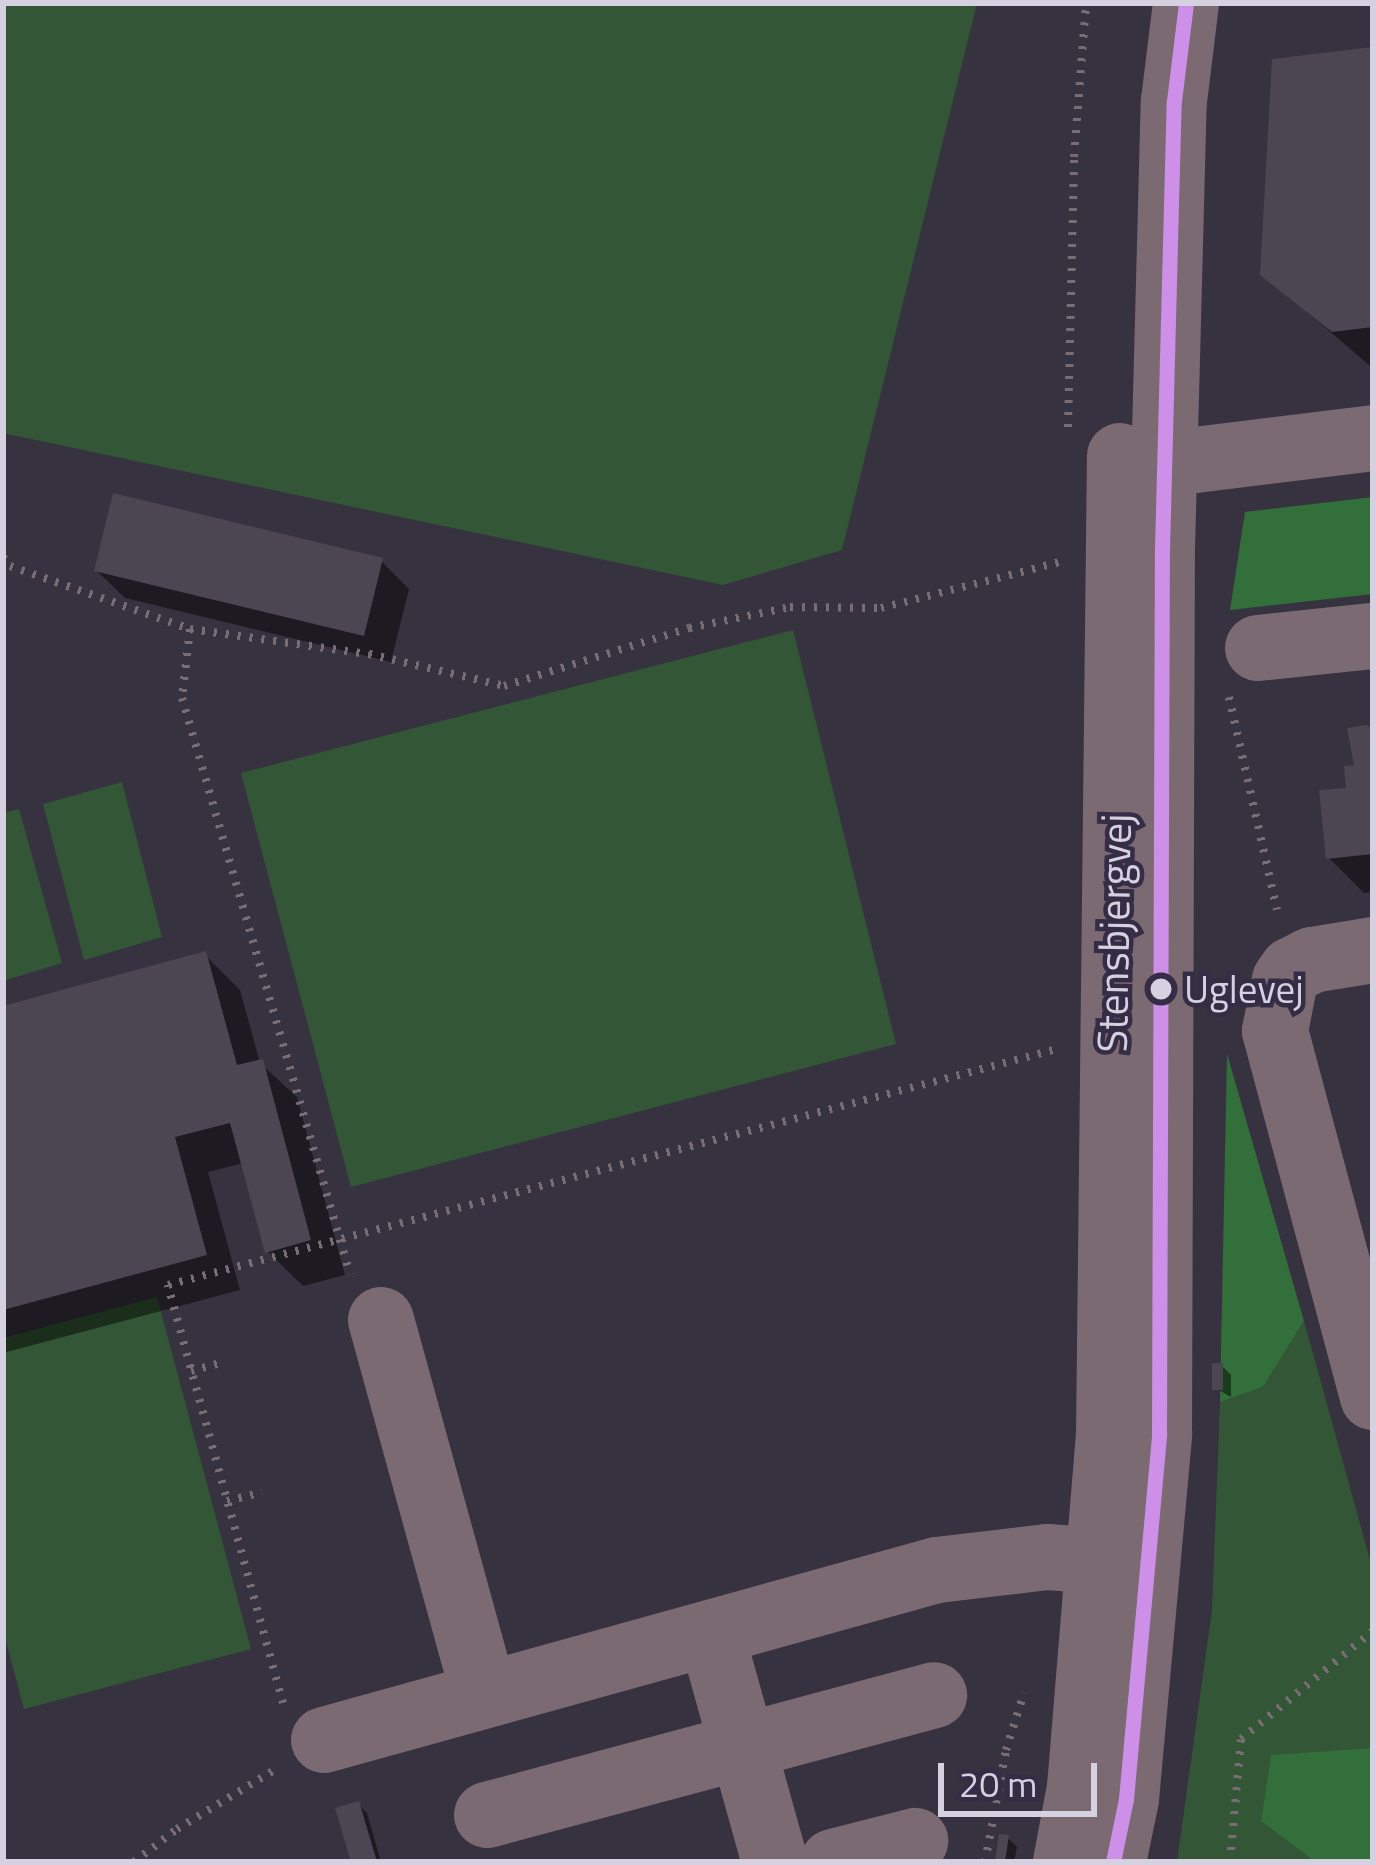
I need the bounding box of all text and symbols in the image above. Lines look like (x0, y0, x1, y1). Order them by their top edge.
street label: Stensbjergvej (1086, 813, 1140, 1053)
place label: Uglevej (1184, 966, 1304, 1012)
marker: Uglevej (1150, 978, 1172, 1000)
scale bar (944, 1739, 1103, 1813)
text: 20 m (959, 1756, 1037, 1811)

